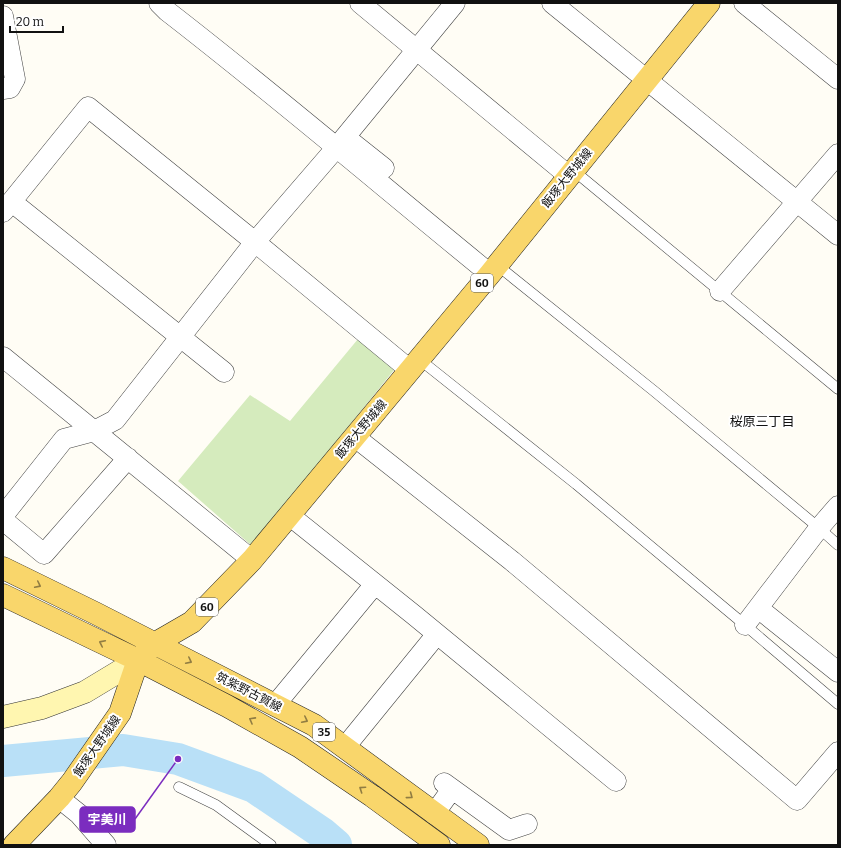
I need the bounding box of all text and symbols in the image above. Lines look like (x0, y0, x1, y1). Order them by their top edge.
scale bar (10, 8, 63, 34)
text: 20 m (16, 15, 45, 29)
street label: 飯塚大野城線 (539, 146, 595, 210)
road number: 60 (471, 274, 493, 292)
street label: 飯塚大野城線 (332, 397, 390, 461)
district label: 桜原三丁目 (729, 414, 795, 429)
one-way arrow (34, 580, 41, 588)
road number: 60 (196, 598, 218, 616)
one-way arrow (99, 640, 107, 648)
one-way arrow (185, 656, 192, 664)
street label: 筑紫野古賀線 (214, 669, 284, 715)
street label: 飯塚大野城線 (71, 712, 123, 780)
one-way arrow (301, 715, 308, 723)
one-way arrow (249, 718, 256, 725)
road number: 35 (313, 723, 335, 741)
one-way arrow (359, 786, 366, 794)
one-way arrow (406, 791, 413, 798)
callout: 宇美川 (80, 807, 135, 832)
text: 宇美川 (87, 812, 127, 827)

